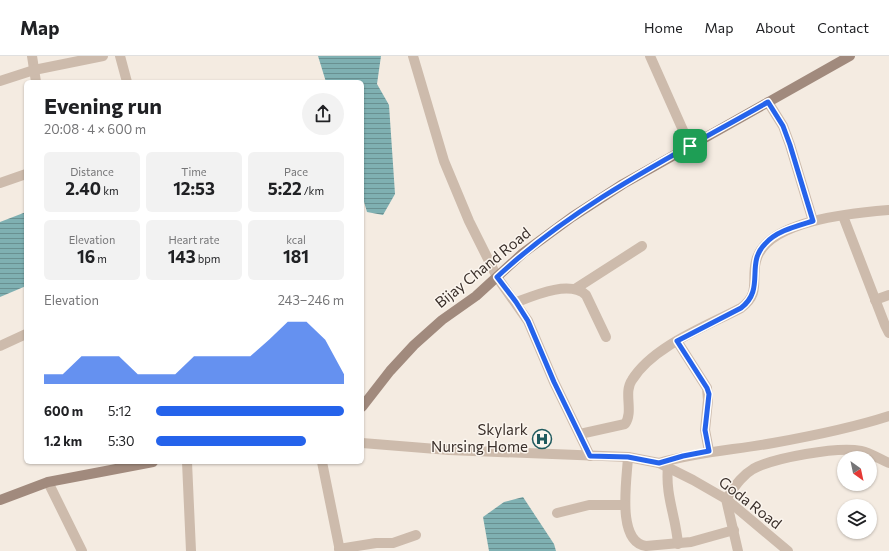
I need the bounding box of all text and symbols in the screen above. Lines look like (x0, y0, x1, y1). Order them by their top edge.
text: Map (20, 16, 59, 39)
text: Home (644, 19, 683, 36)
text: Map (705, 19, 733, 36)
text: About (755, 19, 795, 36)
text: Contact (817, 19, 869, 36)
text: Evening run (44, 92, 162, 119)
button: share (302, 93, 344, 135)
text: 20:08 · 4 × 600 m (44, 121, 146, 137)
pin (673, 129, 707, 163)
icon: arrive (679, 135, 701, 157)
text: Distance (70, 165, 114, 178)
text: Time (181, 165, 207, 178)
text: Pace (284, 165, 308, 178)
text: 2.40 (65, 178, 101, 199)
text: 12:53 (173, 178, 215, 199)
text: 5:22 (268, 178, 302, 199)
text: km (101, 184, 119, 197)
text: /km (302, 184, 324, 197)
street label: Bijay Chand Road (431, 223, 534, 311)
text: Elevation (69, 233, 115, 246)
text: Heart rate (168, 233, 220, 246)
text: kcal (286, 233, 306, 246)
text: 16 (77, 246, 95, 267)
text: 143 (168, 246, 196, 267)
text: 181 (283, 246, 309, 267)
text: m (95, 252, 107, 265)
text: bpm (196, 252, 220, 265)
text: Elevation (44, 292, 99, 308)
text: 243–246 m (278, 292, 344, 308)
text: 600 m (44, 403, 83, 419)
text: 5:12 (108, 403, 131, 419)
place label: Skylark Nursing Home (431, 420, 528, 455)
hospital icon: Skylark Nursing Home (531, 428, 553, 450)
text: 1.2 km (44, 433, 82, 449)
text: 5:30 (108, 433, 134, 449)
north arrow (837, 451, 877, 491)
map controls (837, 451, 877, 539)
street label: Goda Road (716, 472, 785, 532)
button: layers (837, 499, 877, 539)

